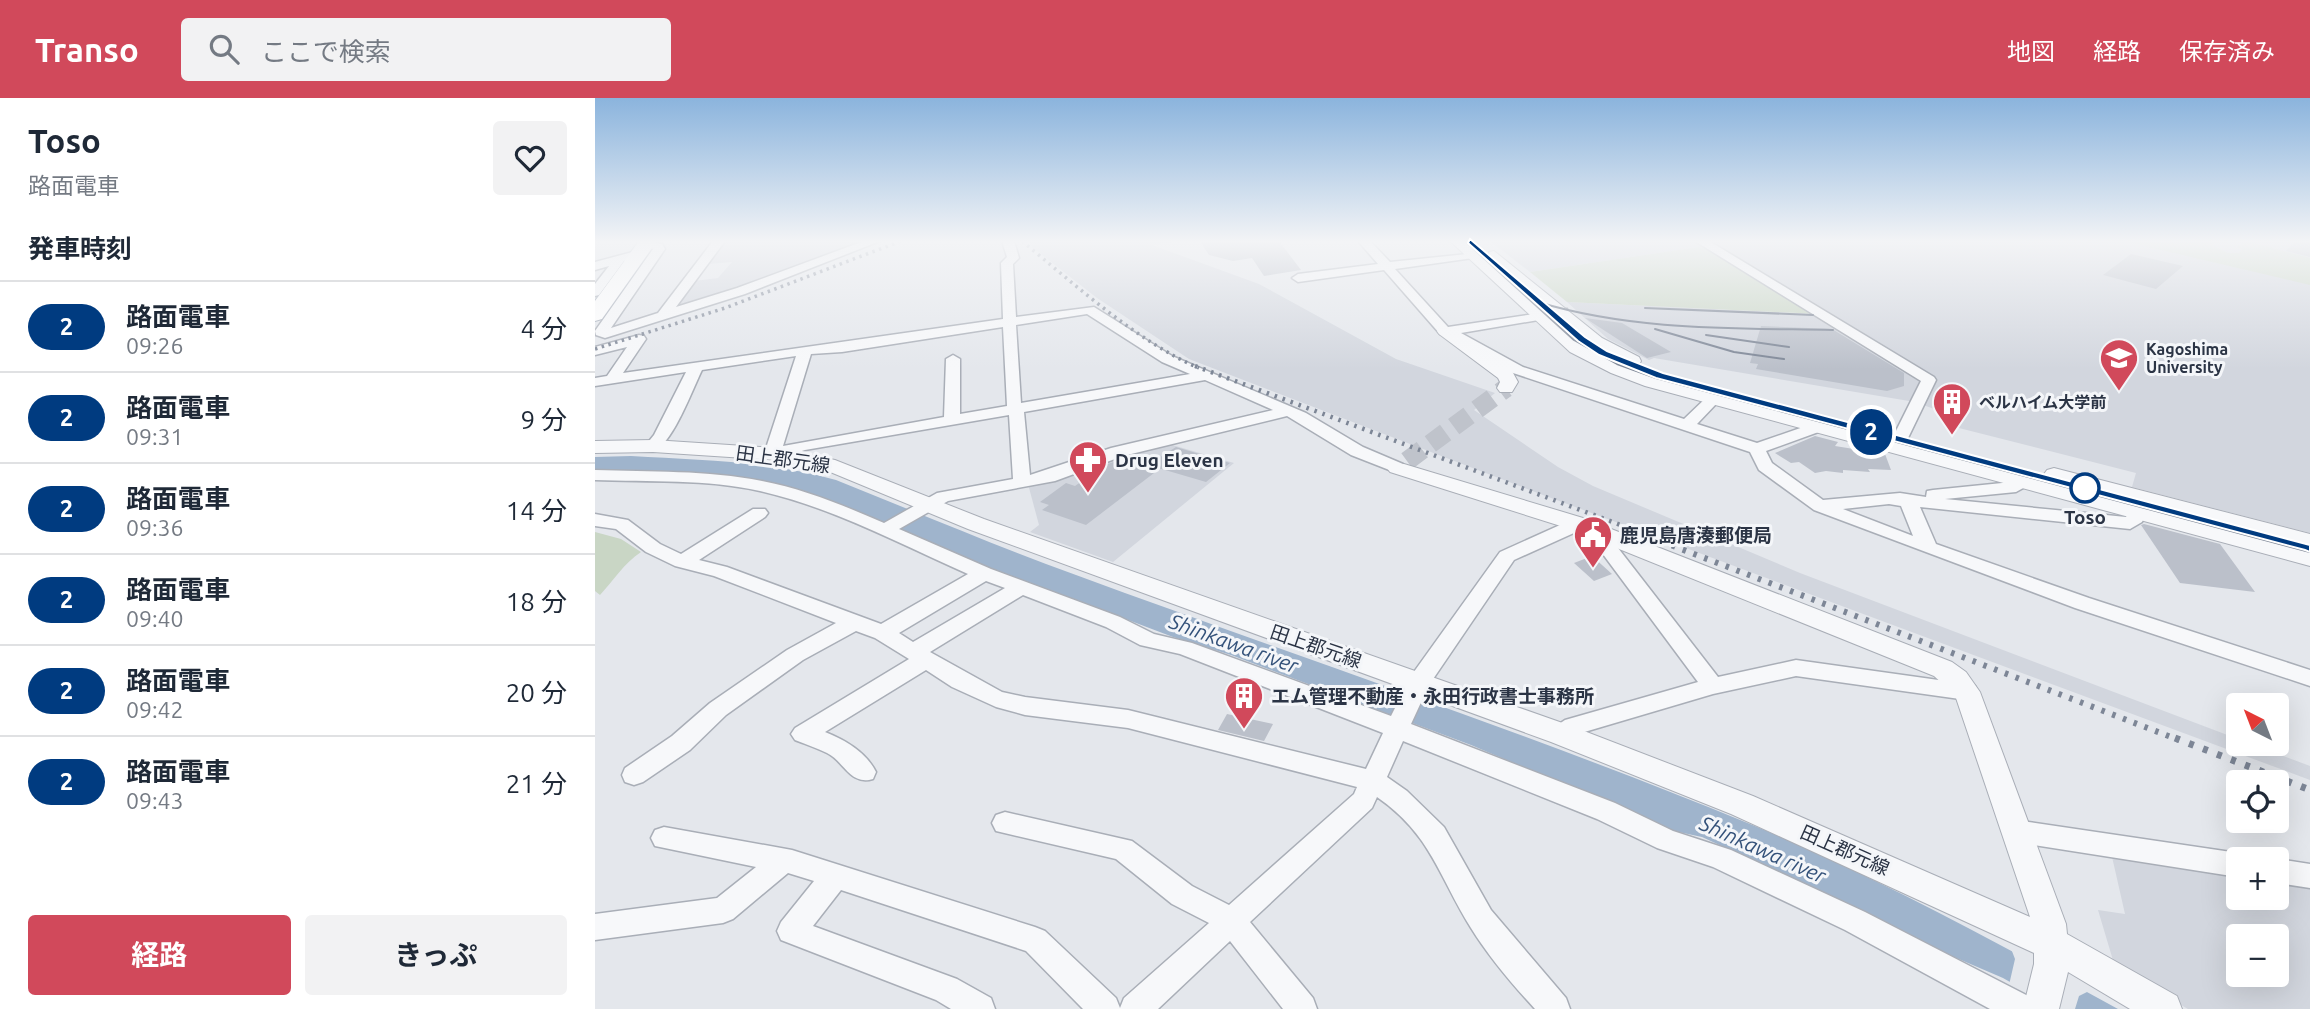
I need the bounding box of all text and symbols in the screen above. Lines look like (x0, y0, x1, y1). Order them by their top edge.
search box (181, 18, 671, 81)
icon: search (205, 30, 243, 68)
text: Transo (35, 31, 139, 68)
text: ここで検索 (261, 37, 391, 66)
text: 地図 (2007, 38, 2055, 65)
text: 経路 (2093, 38, 2141, 65)
text: 保存済み (2179, 38, 2275, 65)
button: heart (493, 121, 567, 195)
text: Toso (28, 122, 101, 159)
text: 路面電車 (28, 173, 120, 198)
text: 発車時刻 (28, 234, 132, 263)
text: 路面電車 (126, 302, 230, 331)
text: 2 (60, 313, 73, 340)
text: 4 分 (520, 314, 567, 343)
text: 09:26 (126, 333, 184, 358)
school or university icon: Kagoshima University (2098, 337, 2140, 392)
place label: Kagoshima University (2146, 340, 2228, 376)
building icon: ベルハイム大学前 (1931, 381, 1973, 436)
text: 路面電車 (126, 393, 230, 422)
place label: ベルハイム大学前 (1979, 393, 2106, 411)
text: 2 (60, 404, 73, 431)
text: 9 分 (520, 405, 567, 434)
line badge: 2 (1848, 409, 1894, 455)
text: 2 (1864, 418, 1878, 445)
text: 09:31 (126, 424, 184, 449)
pharmacy icon: Drug Eleven (1067, 439, 1109, 494)
street label: 田上郡元線 (734, 441, 832, 477)
place label: Drug Eleven (1115, 449, 1224, 471)
marker: Toso (2070, 473, 2100, 503)
text: 路面電車 (126, 484, 230, 513)
text: 2 (60, 495, 73, 522)
text: 14 分 (506, 496, 567, 525)
place label: Toso (2064, 506, 2106, 528)
public building icon: 鹿児島唐湊郵便局 (1572, 514, 1614, 569)
text: 09:36 (126, 515, 184, 540)
place label: 鹿児島唐湊郵便局 (1620, 524, 1772, 546)
text: 路面電車 (126, 575, 230, 604)
text: 2 (60, 586, 73, 613)
text: 18 分 (506, 587, 567, 616)
text: 09:40 (126, 606, 184, 631)
water label: Shinkawa river (1165, 608, 1303, 678)
street label: 田上郡元線 (1267, 620, 1365, 672)
text: 路面電車 (126, 666, 230, 695)
building icon: エム管理不動産・永田行政書士事務所 (1223, 675, 1265, 730)
text: 2 (60, 677, 73, 704)
text: 20 分 (506, 678, 567, 707)
place label: エム管理不動産・永田行政書士事務所 (1271, 685, 1594, 707)
north arrow (2226, 693, 2289, 756)
map controls (2226, 693, 2289, 987)
text: 09:42 (126, 697, 184, 722)
text: 路面電車 (126, 757, 230, 786)
text: 2 (60, 768, 73, 795)
text: 21 分 (506, 769, 567, 798)
button: locate (2226, 770, 2289, 833)
text: 09:43 (126, 788, 184, 813)
water label: Shinkawa river (1695, 810, 1831, 888)
street label: 田上郡元線 (1797, 821, 1893, 879)
button: + (2226, 847, 2289, 910)
button: 経路 (28, 915, 291, 995)
button: きっぷ (305, 915, 567, 995)
button: − (2226, 924, 2289, 987)

